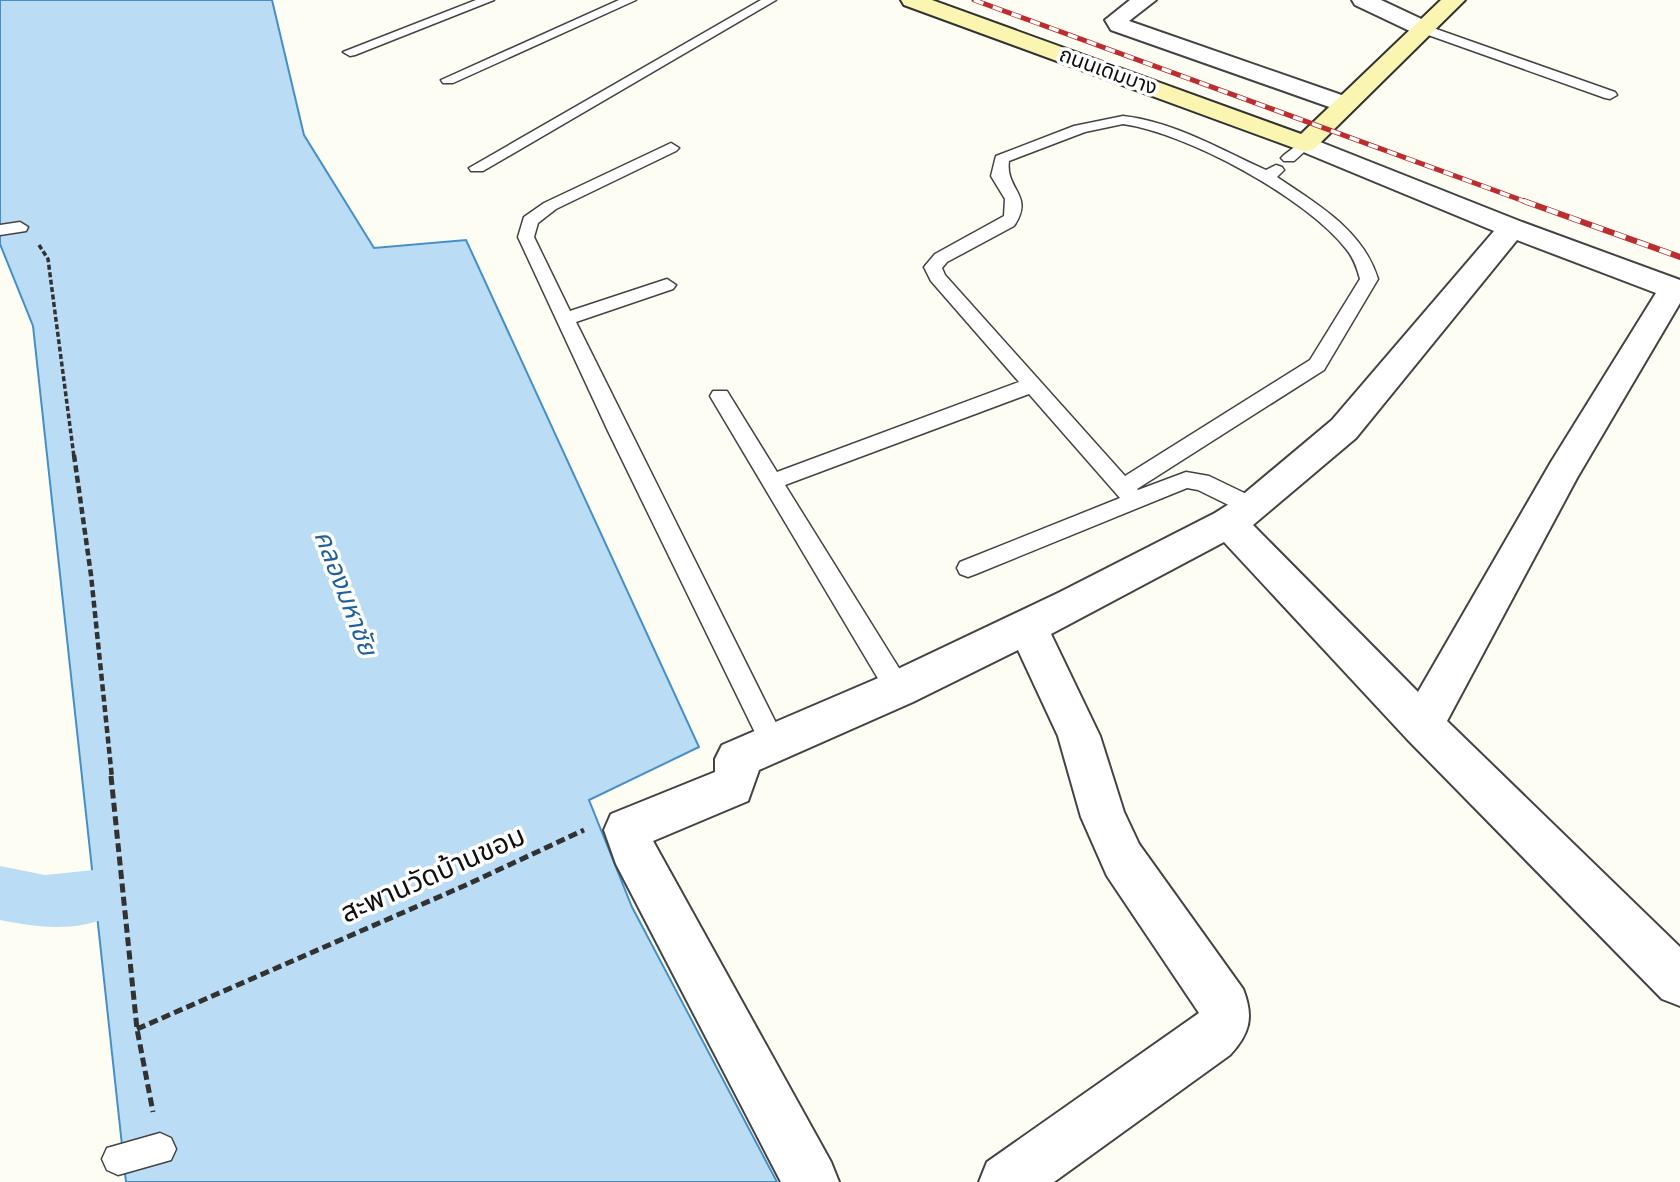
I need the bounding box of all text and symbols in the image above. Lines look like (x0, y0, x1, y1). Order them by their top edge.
street label: ถนนเดิมบาง (1054, 39, 1162, 105)
water label: คลองมหาชัย (303, 525, 388, 663)
street label: สะพานวัดบ้านขอม (334, 815, 532, 935)

